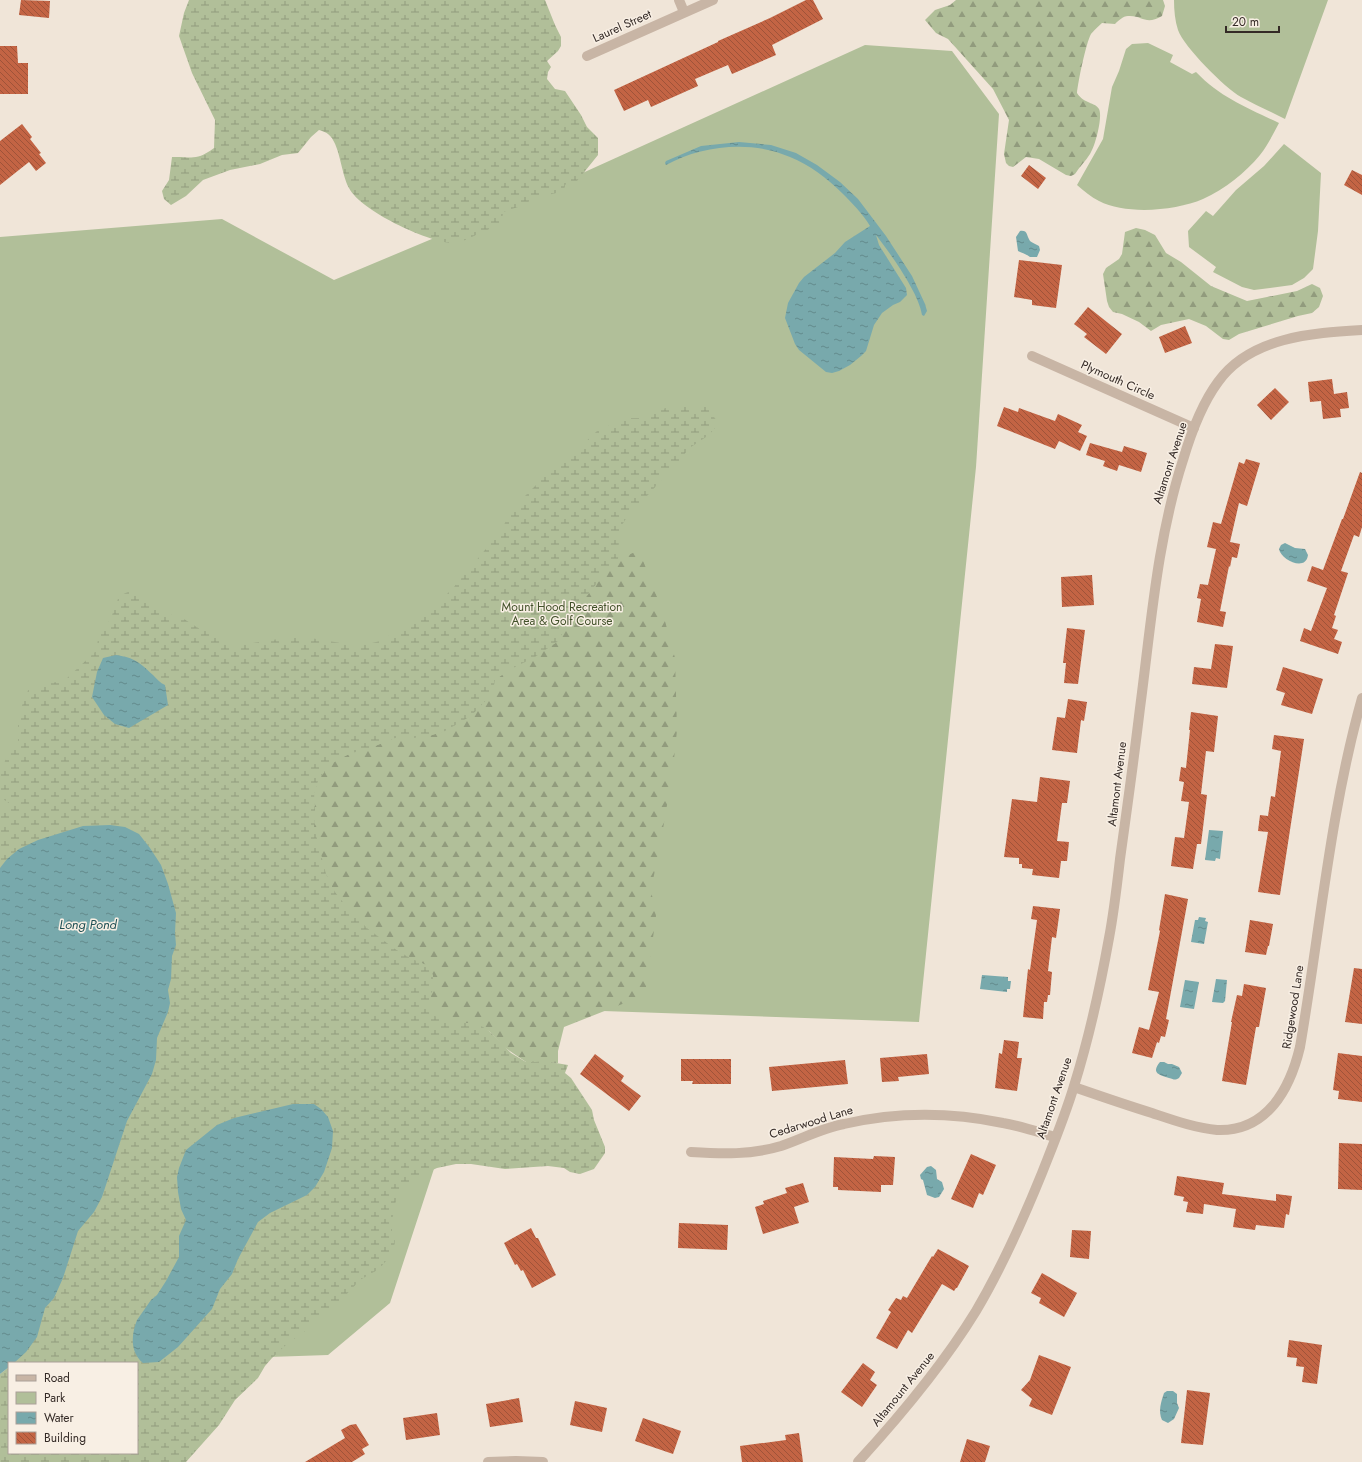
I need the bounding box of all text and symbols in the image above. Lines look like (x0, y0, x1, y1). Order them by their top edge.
street label: Laurel Street (590, 5, 654, 47)
scale bar (1226, 8, 1279, 34)
text: 20 m (1232, 13, 1259, 31)
street label: Plymouth Circle (1078, 356, 1158, 404)
street label: Altamont Avenue (1148, 420, 1192, 506)
park label: Mount Hood Recreation Area & Golf Course (502, 598, 622, 630)
street label: Altamont Avenue (1103, 741, 1131, 827)
water label: Long Pond (59, 915, 118, 934)
street label: Ridgewood Lane (1277, 964, 1309, 1050)
street label: Altamont Avenue (1032, 1055, 1076, 1141)
street label: Cedarwood Lane (767, 1101, 855, 1143)
street label: Altamount Avenue (867, 1348, 939, 1430)
legend (8, 1362, 138, 1454)
text: Road (44, 1369, 70, 1387)
text: Park (44, 1389, 66, 1407)
text: Water (44, 1409, 75, 1427)
text: Building (44, 1429, 86, 1447)

